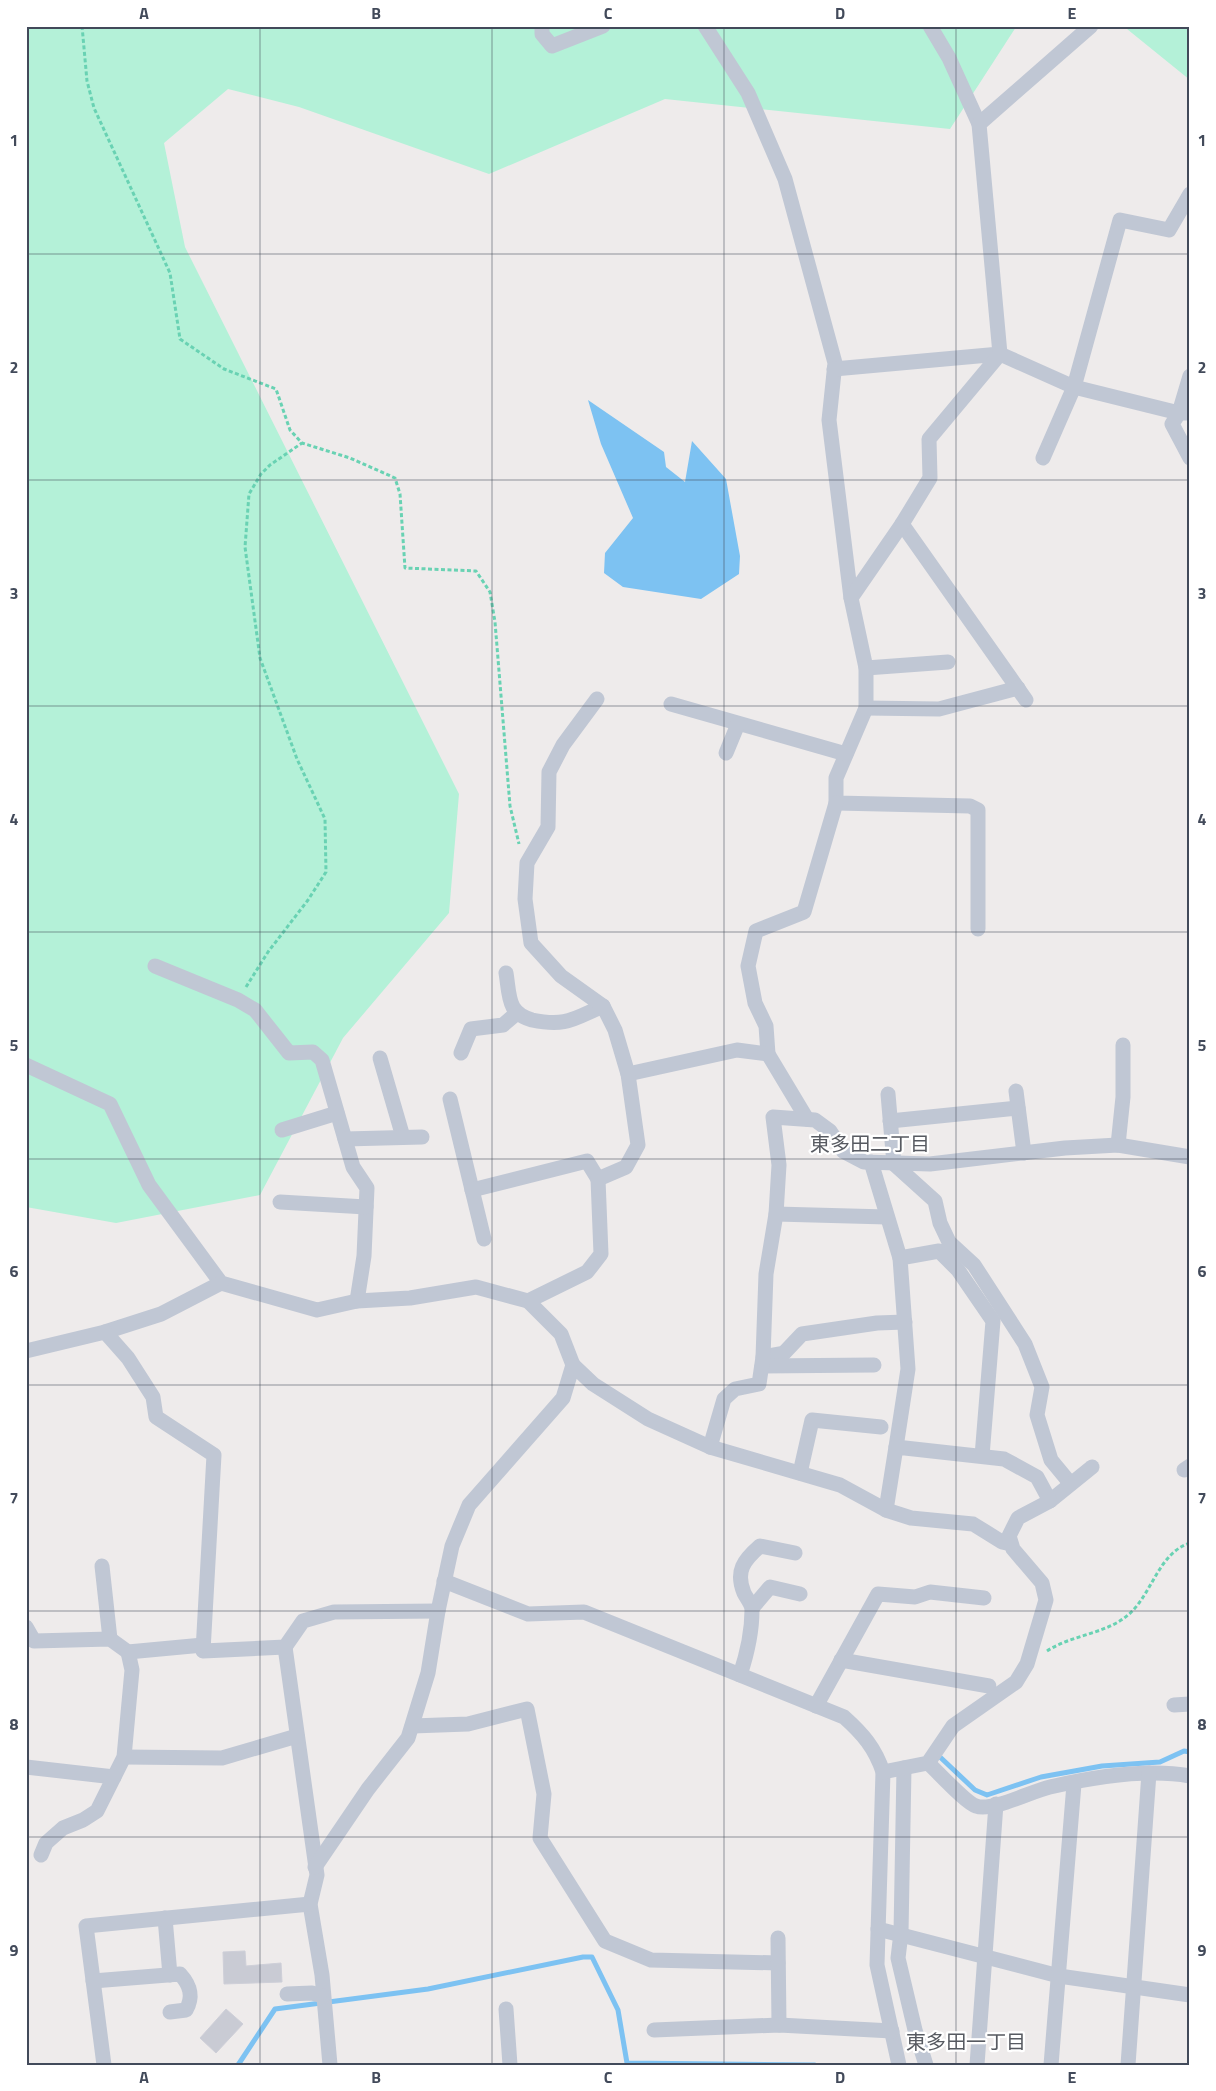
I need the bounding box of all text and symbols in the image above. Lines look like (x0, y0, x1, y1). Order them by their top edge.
text: A (139, 1, 149, 25)
text: B (371, 1, 381, 25)
text: C (604, 1, 613, 25)
text: D (835, 1, 845, 25)
text: E (1068, 1, 1077, 25)
text: 1 (10, 128, 18, 152)
text: 1 (1198, 128, 1206, 152)
text: 2 (10, 355, 18, 379)
text: 2 (1198, 355, 1206, 379)
text: 3 (10, 581, 18, 605)
text: 3 (1198, 581, 1206, 605)
text: 4 (10, 807, 19, 831)
text: 4 (1198, 807, 1207, 831)
text: 5 (10, 1033, 19, 1057)
text: 5 (1198, 1033, 1207, 1057)
district label: 東多田二丁目 (810, 1128, 930, 1159)
text: 6 (10, 1259, 19, 1283)
text: 6 (1198, 1259, 1207, 1283)
text: 7 (10, 1486, 18, 1510)
text: 7 (1198, 1486, 1206, 1510)
text: 8 (10, 1712, 19, 1736)
text: 8 (1198, 1712, 1207, 1736)
text: 9 (10, 1938, 19, 1962)
text: 9 (1198, 1938, 1207, 1962)
district label: 東多田一丁目 (906, 2026, 1026, 2057)
text: A (139, 2065, 149, 2089)
text: B (371, 2065, 381, 2089)
text: C (604, 2065, 613, 2089)
text: D (835, 2065, 845, 2089)
text: E (1068, 2065, 1077, 2089)

